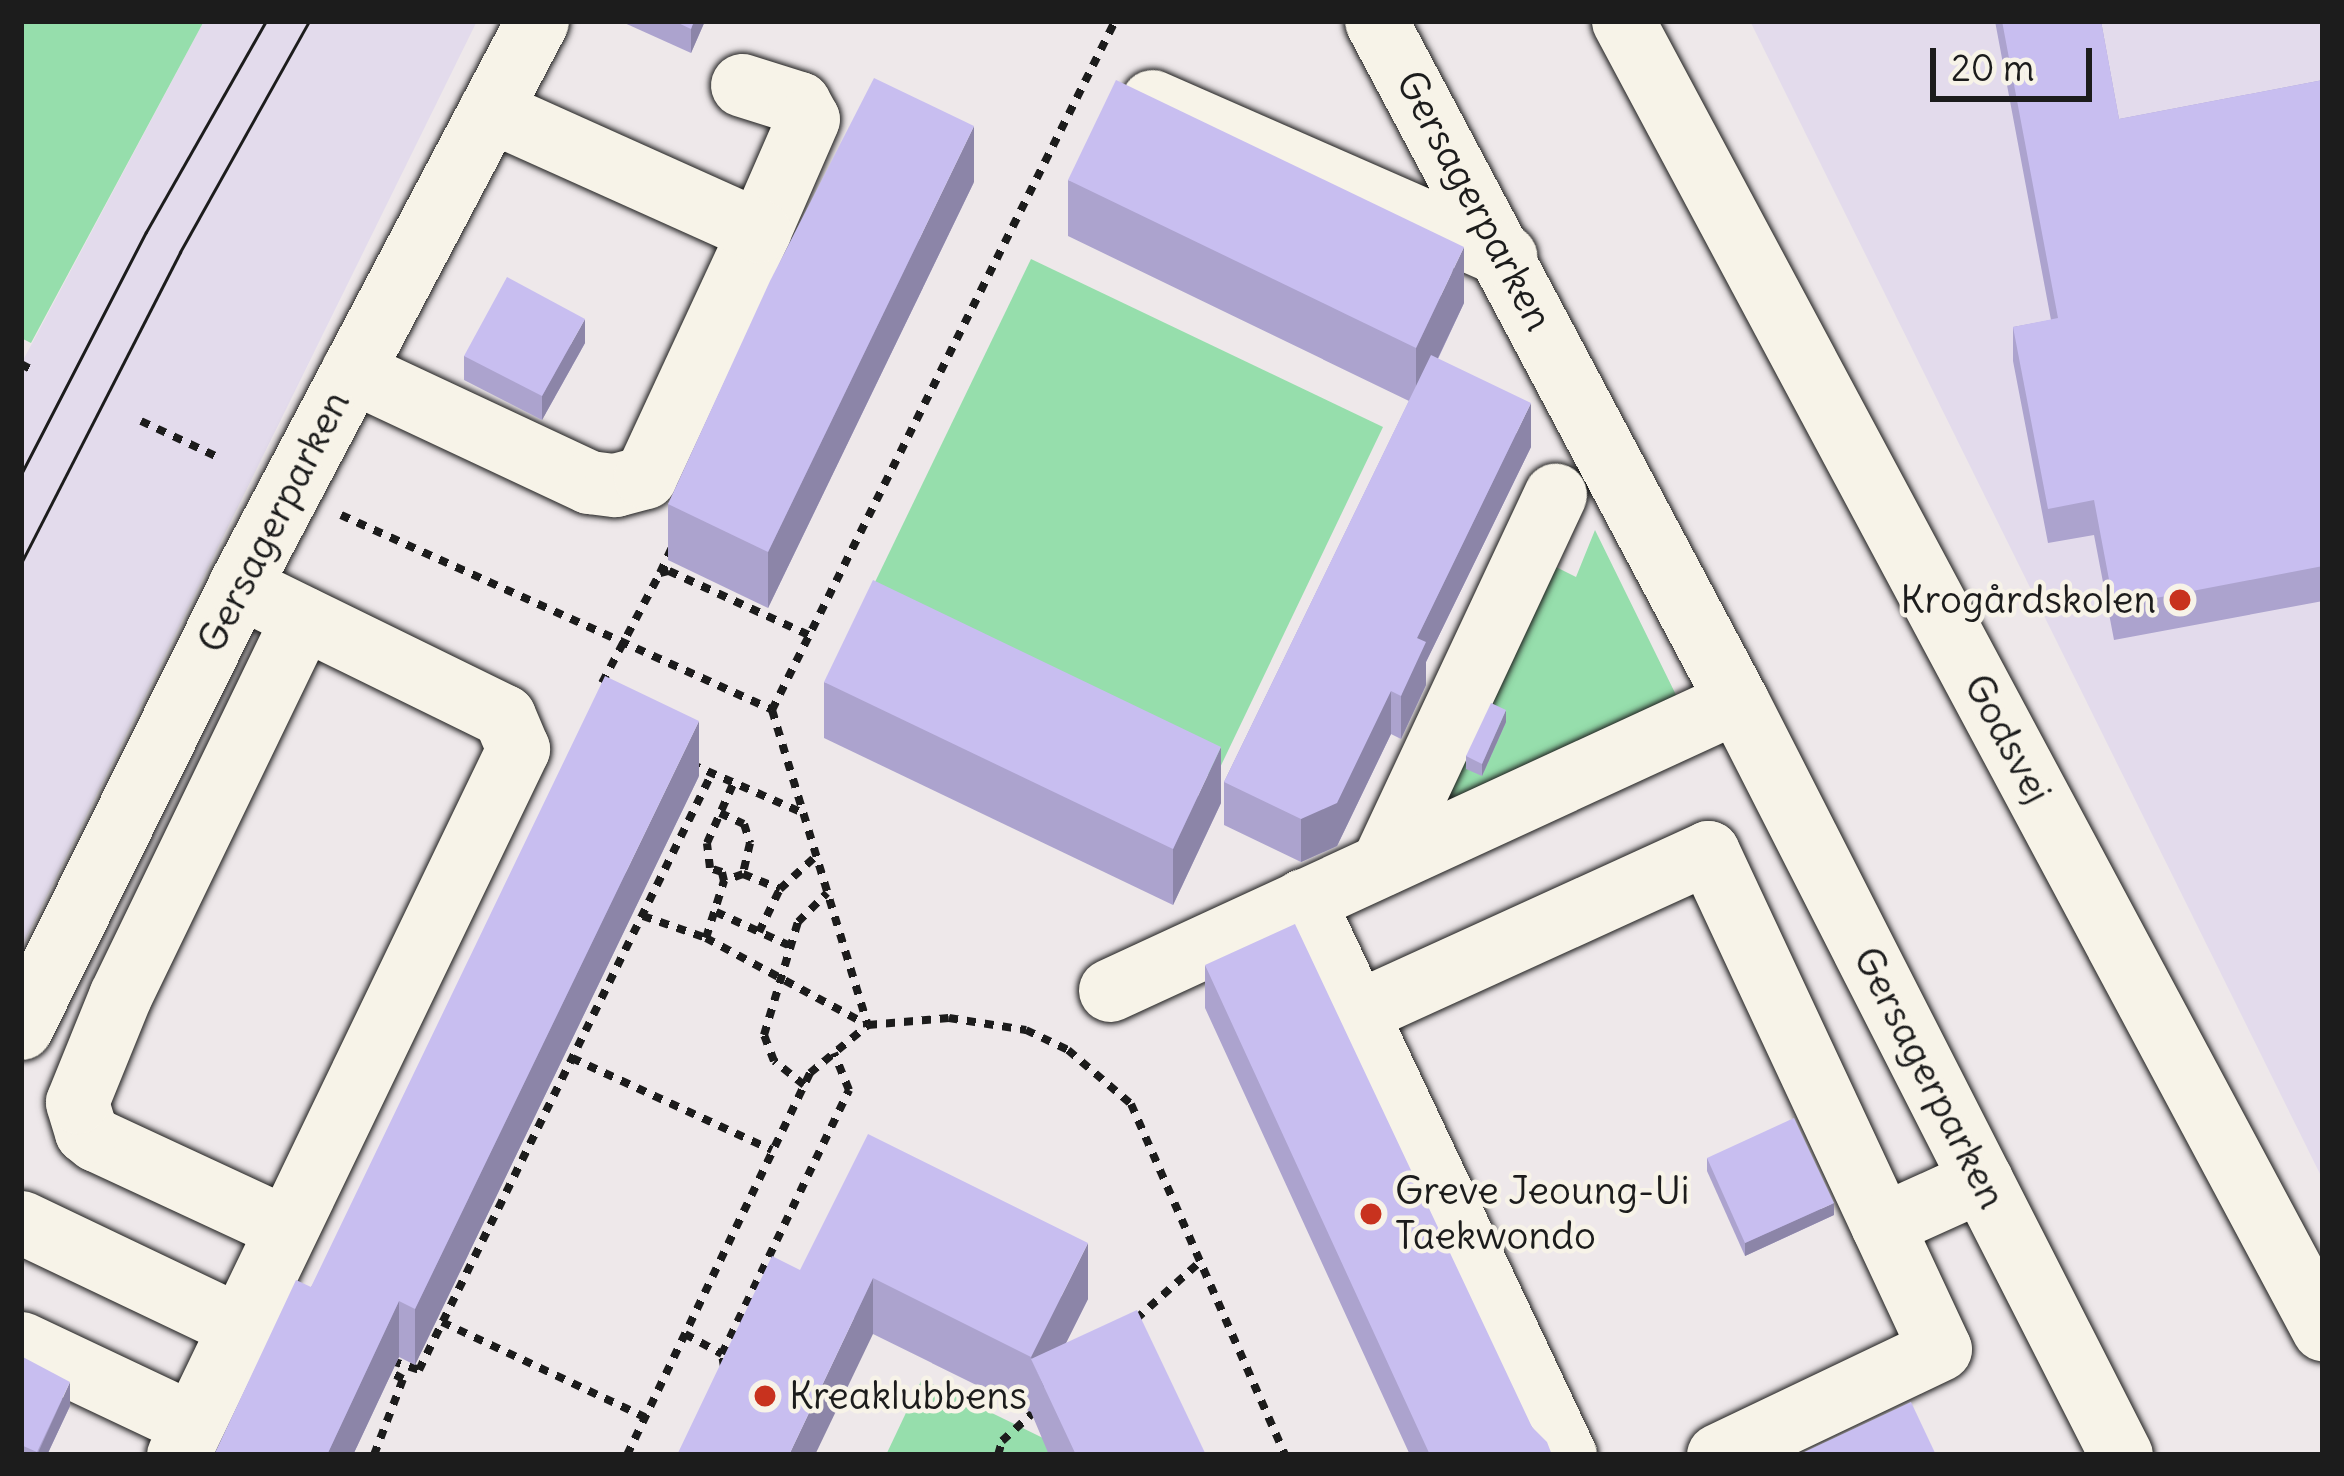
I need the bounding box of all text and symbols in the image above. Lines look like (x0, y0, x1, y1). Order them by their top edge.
scale bar (1936, 24, 2098, 98)
text: 20 m (1951, 46, 2035, 91)
street label: Gersagerparken (1386, 63, 1562, 339)
street label: Gersagerparken (188, 383, 360, 661)
place label: Krogårdskolen (1900, 577, 2156, 623)
marker: Krogårdskolen (2167, 587, 2193, 613)
street label: Godsvej (1954, 666, 2060, 812)
street label: Gersagerparken (1843, 939, 2015, 1217)
place label: Greve Jeoung-Ui Taekwondo (1395, 1169, 1689, 1260)
marker: Greve Jeoung-Ui Taekwondo (1358, 1201, 1384, 1227)
place label: Kreaklubbens (789, 1373, 1027, 1419)
marker: Kreaklubbens (752, 1383, 778, 1409)

